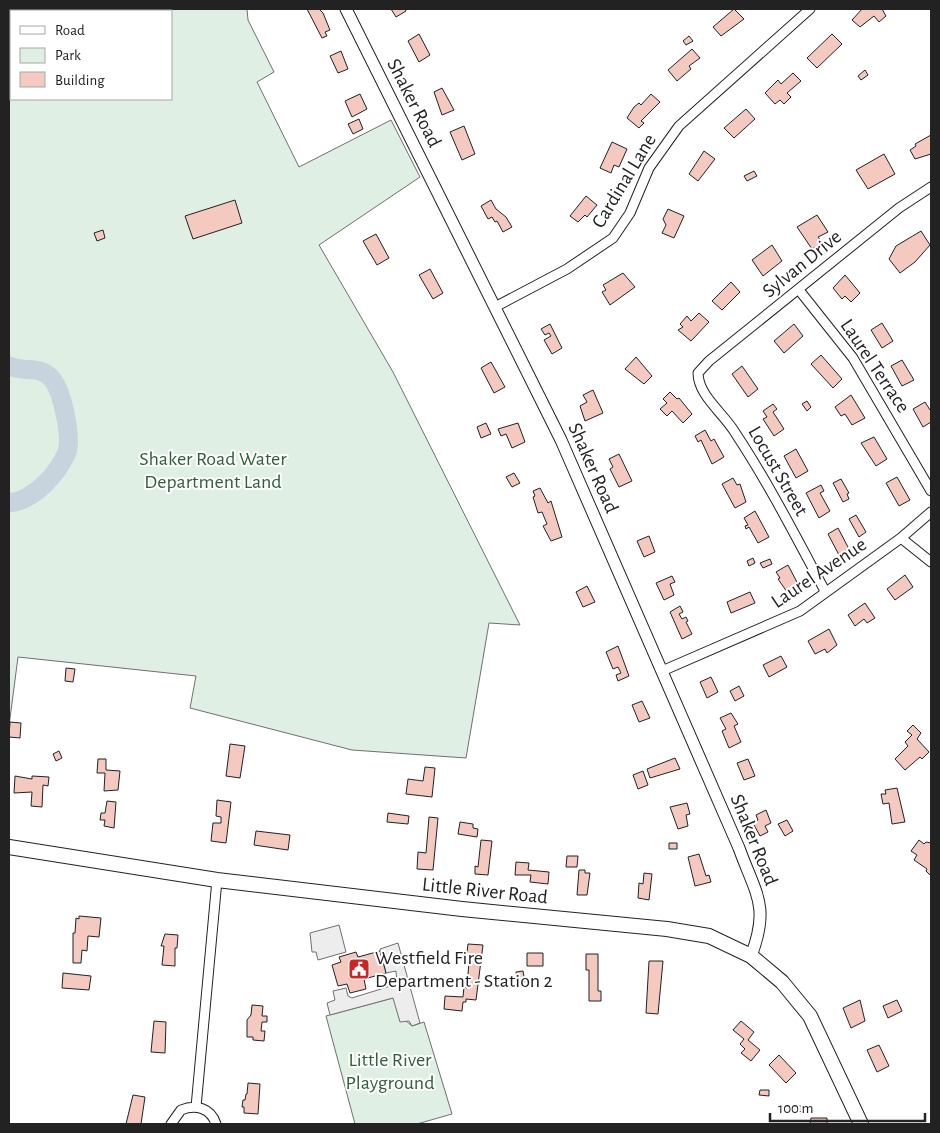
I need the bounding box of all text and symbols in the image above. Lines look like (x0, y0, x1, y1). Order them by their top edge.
legend (10, 10, 172, 100)
text: Road (55, 23, 85, 38)
text: Park (55, 48, 81, 63)
street label: Shaker Road (383, 55, 445, 151)
text: Building (55, 73, 105, 88)
street label: Cardinal Lane (588, 131, 660, 231)
street label: Sylvan Drive (759, 226, 845, 302)
street label: Laurel Terrace (837, 316, 913, 416)
street label: Shaker Road (564, 420, 622, 516)
street label: Locust Street (744, 423, 812, 520)
park label: Shaker Road Water Department Land (139, 449, 287, 492)
street label: Laurel Avenue (768, 534, 870, 612)
street label: Shaker Road (727, 792, 781, 888)
street label: Little River Road (421, 874, 549, 908)
place label: Westfield Fire Department - Station 2 (375, 948, 552, 991)
public building icon: Westfield Fire Department - Station 2 (347, 957, 371, 981)
park label: Little River Playground (345, 1050, 435, 1093)
scale bar (770, 1090, 925, 1122)
text: 100 m (778, 1101, 813, 1116)

